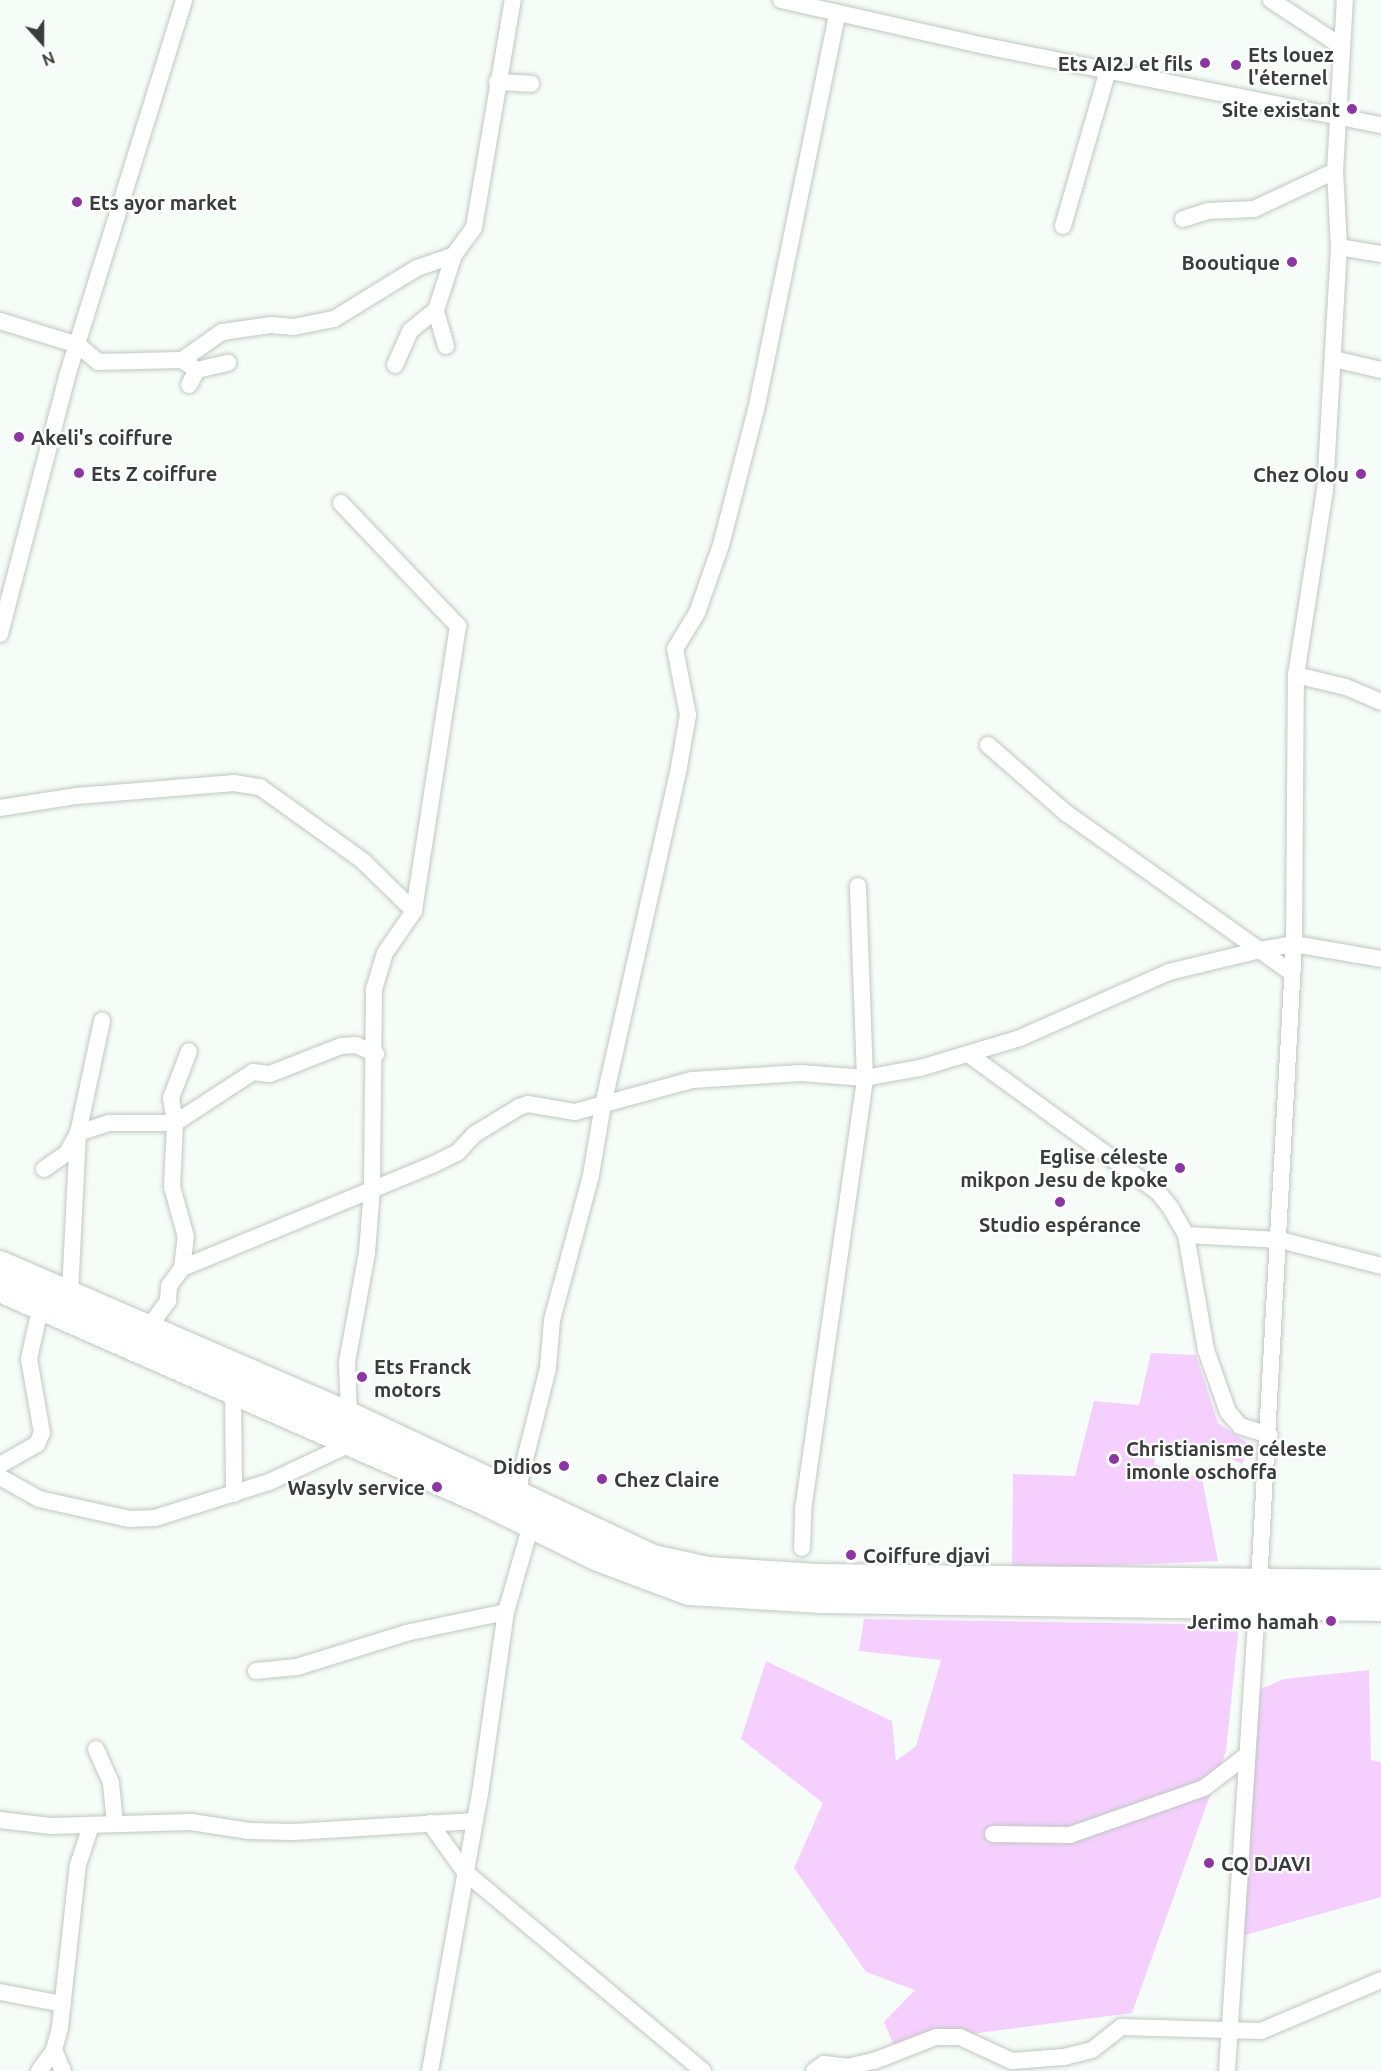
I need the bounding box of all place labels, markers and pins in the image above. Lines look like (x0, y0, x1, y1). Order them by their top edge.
place label: Ets louez l'éternel (1248, 42, 1334, 89)
place label: Ets AI2J et fils (1058, 51, 1193, 75)
marker: Ets AI2J et fils (1198, 56, 1212, 70)
marker: Ets louez l'éternel (1229, 58, 1243, 72)
place label: Site existant (1222, 97, 1340, 121)
marker: Site existant (1345, 102, 1359, 116)
place label: Ets ayor market (89, 190, 237, 214)
marker: Ets ayor market (70, 195, 84, 209)
place label: Booutique (1182, 250, 1280, 274)
marker: Booutique (1285, 255, 1299, 269)
place label: Akeli's coiffure (31, 425, 173, 449)
marker: Akeli's coiffure (12, 430, 26, 444)
place label: Ets Z coiffure (91, 461, 217, 485)
place label: Chez Olou (1253, 462, 1349, 486)
marker: Ets Z coiffure (72, 466, 86, 480)
marker: Chez Olou (1354, 467, 1368, 481)
place label: Eglise céleste mikpon Jesu de kpoke (960, 1144, 1168, 1191)
marker: Eglise céleste mikpon Jesu de kpoke (1173, 1161, 1187, 1175)
marker: Studio espérance (1053, 1195, 1067, 1209)
place label: Studio espérance (979, 1212, 1141, 1236)
place label: Ets Franck motors (374, 1354, 471, 1401)
marker: Ets Franck motors (355, 1370, 369, 1384)
place label: Christianisme céleste imonle oschoffa (1126, 1436, 1327, 1483)
marker: Christianisme céleste imonle oschoffa (1107, 1452, 1121, 1466)
place label: Didios (493, 1454, 552, 1478)
marker: Didios (557, 1459, 571, 1473)
place label: Chez Claire (614, 1467, 720, 1491)
marker: Chez Claire (595, 1472, 609, 1486)
place label: Wasylv service (287, 1475, 425, 1499)
marker: Wasylv service (430, 1480, 444, 1494)
place label: Coiffure djavi (863, 1543, 990, 1567)
marker: Coiffure djavi (844, 1548, 858, 1562)
place label: Jerimo hamah (1187, 1609, 1319, 1633)
marker: Jerimo hamah (1324, 1614, 1338, 1628)
place label: CQ DJAVI (1221, 1851, 1311, 1875)
marker: CQ DJAVI (1202, 1856, 1216, 1870)

